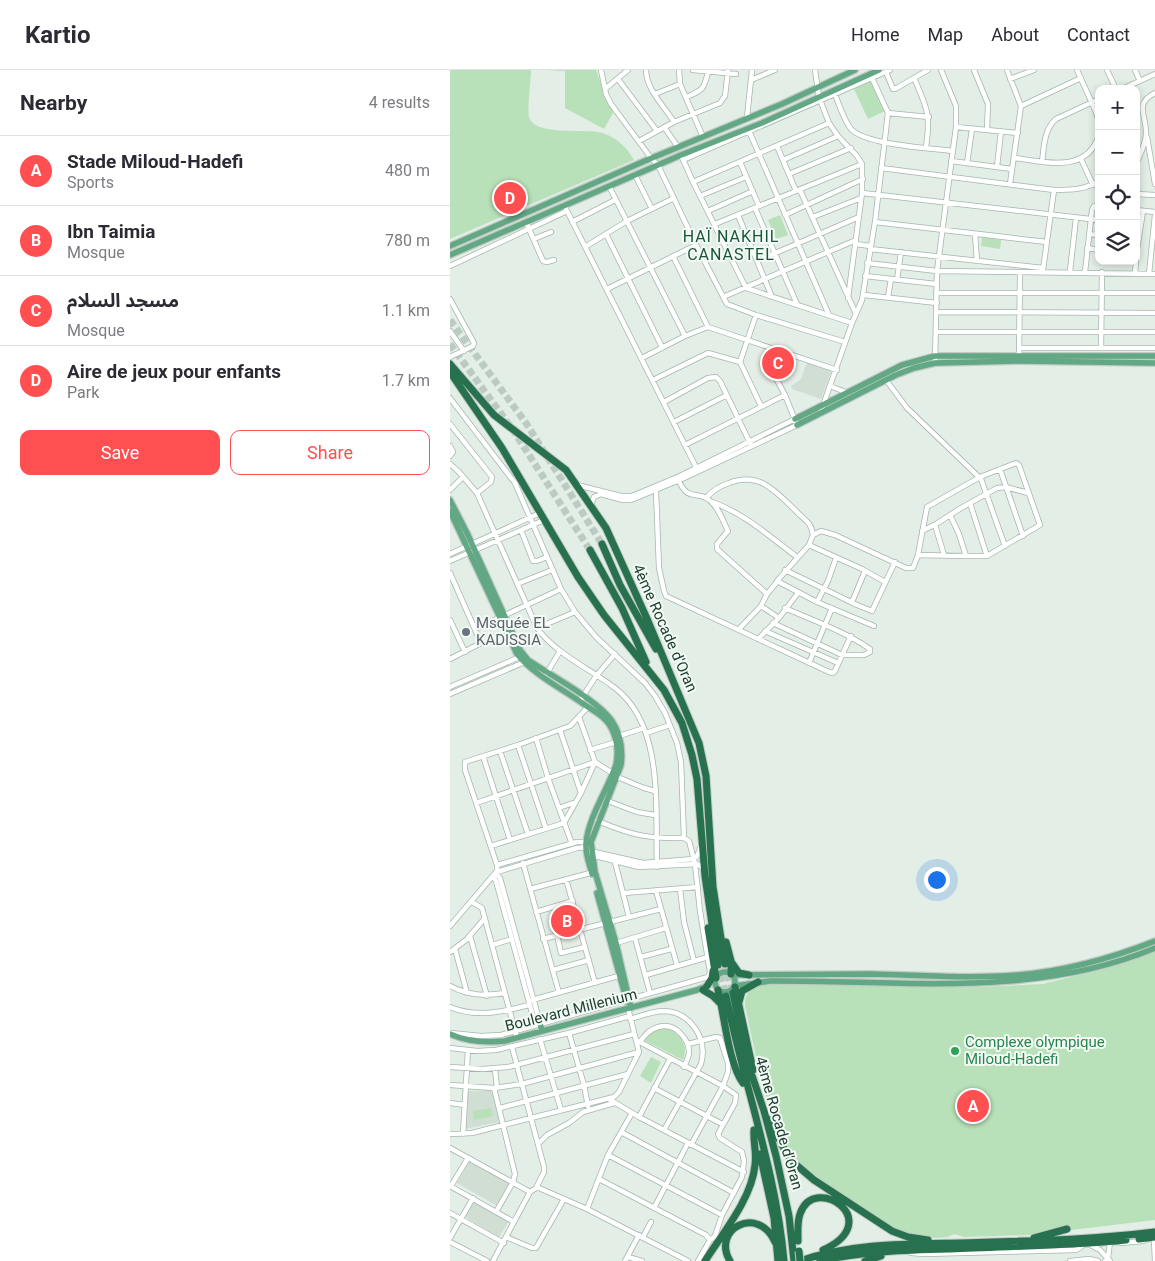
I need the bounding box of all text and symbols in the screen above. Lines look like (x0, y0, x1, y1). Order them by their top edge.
text: Kartio (25, 21, 91, 49)
text: Home (851, 24, 900, 45)
text: Map (928, 24, 963, 45)
text: About (991, 24, 1039, 45)
text: Contact (1067, 24, 1130, 45)
map controls (1095, 85, 1140, 265)
button: + (1095, 85, 1140, 130)
text: Nearby (20, 91, 87, 115)
text: 4 results (369, 93, 430, 112)
button: − (1095, 130, 1140, 175)
text: Stade Miloud-Hadefi (67, 150, 243, 173)
text: A (31, 161, 41, 180)
text: 480 m (385, 161, 430, 180)
text: Sports (67, 173, 114, 192)
button: locate (1095, 175, 1140, 220)
pin: D (494, 179, 526, 217)
text: Ibn Taimia (67, 220, 155, 243)
button: layers (1095, 220, 1140, 265)
district label: HAÏ NAKHIL CANASTEL (683, 227, 779, 264)
text: B (31, 231, 41, 250)
text: 780 m (385, 231, 430, 250)
text: Mosque (67, 243, 125, 262)
text: مسجد السلام (67, 289, 179, 312)
text: C (31, 301, 41, 320)
text: 1.1 km (382, 301, 430, 320)
text: Mosque (67, 321, 125, 340)
pin: C (762, 344, 794, 382)
text: Aire de jeux pour enfants (67, 360, 281, 383)
text: D (31, 371, 41, 390)
text: 1.7 km (382, 371, 430, 390)
text: Park (67, 383, 99, 402)
button: Save (20, 430, 220, 475)
button: Share (230, 430, 430, 475)
street label: 4ème Rocade d'Oran (629, 561, 701, 695)
place label: Msquée EL KADISSIA (476, 614, 550, 649)
marker: Msquée EL KADISSIA (460, 626, 472, 638)
your location (924, 867, 950, 893)
pin: B (551, 902, 583, 940)
street label: Boulevard Millenium (503, 985, 639, 1035)
place label: Complexe olympique Miloud-Hadefi (965, 1033, 1105, 1068)
marker: Complexe olympique Miloud-Hadefi (949, 1045, 961, 1057)
street label: 4ème Rocade d'Oran (751, 1054, 807, 1192)
pin: A (957, 1087, 989, 1125)

